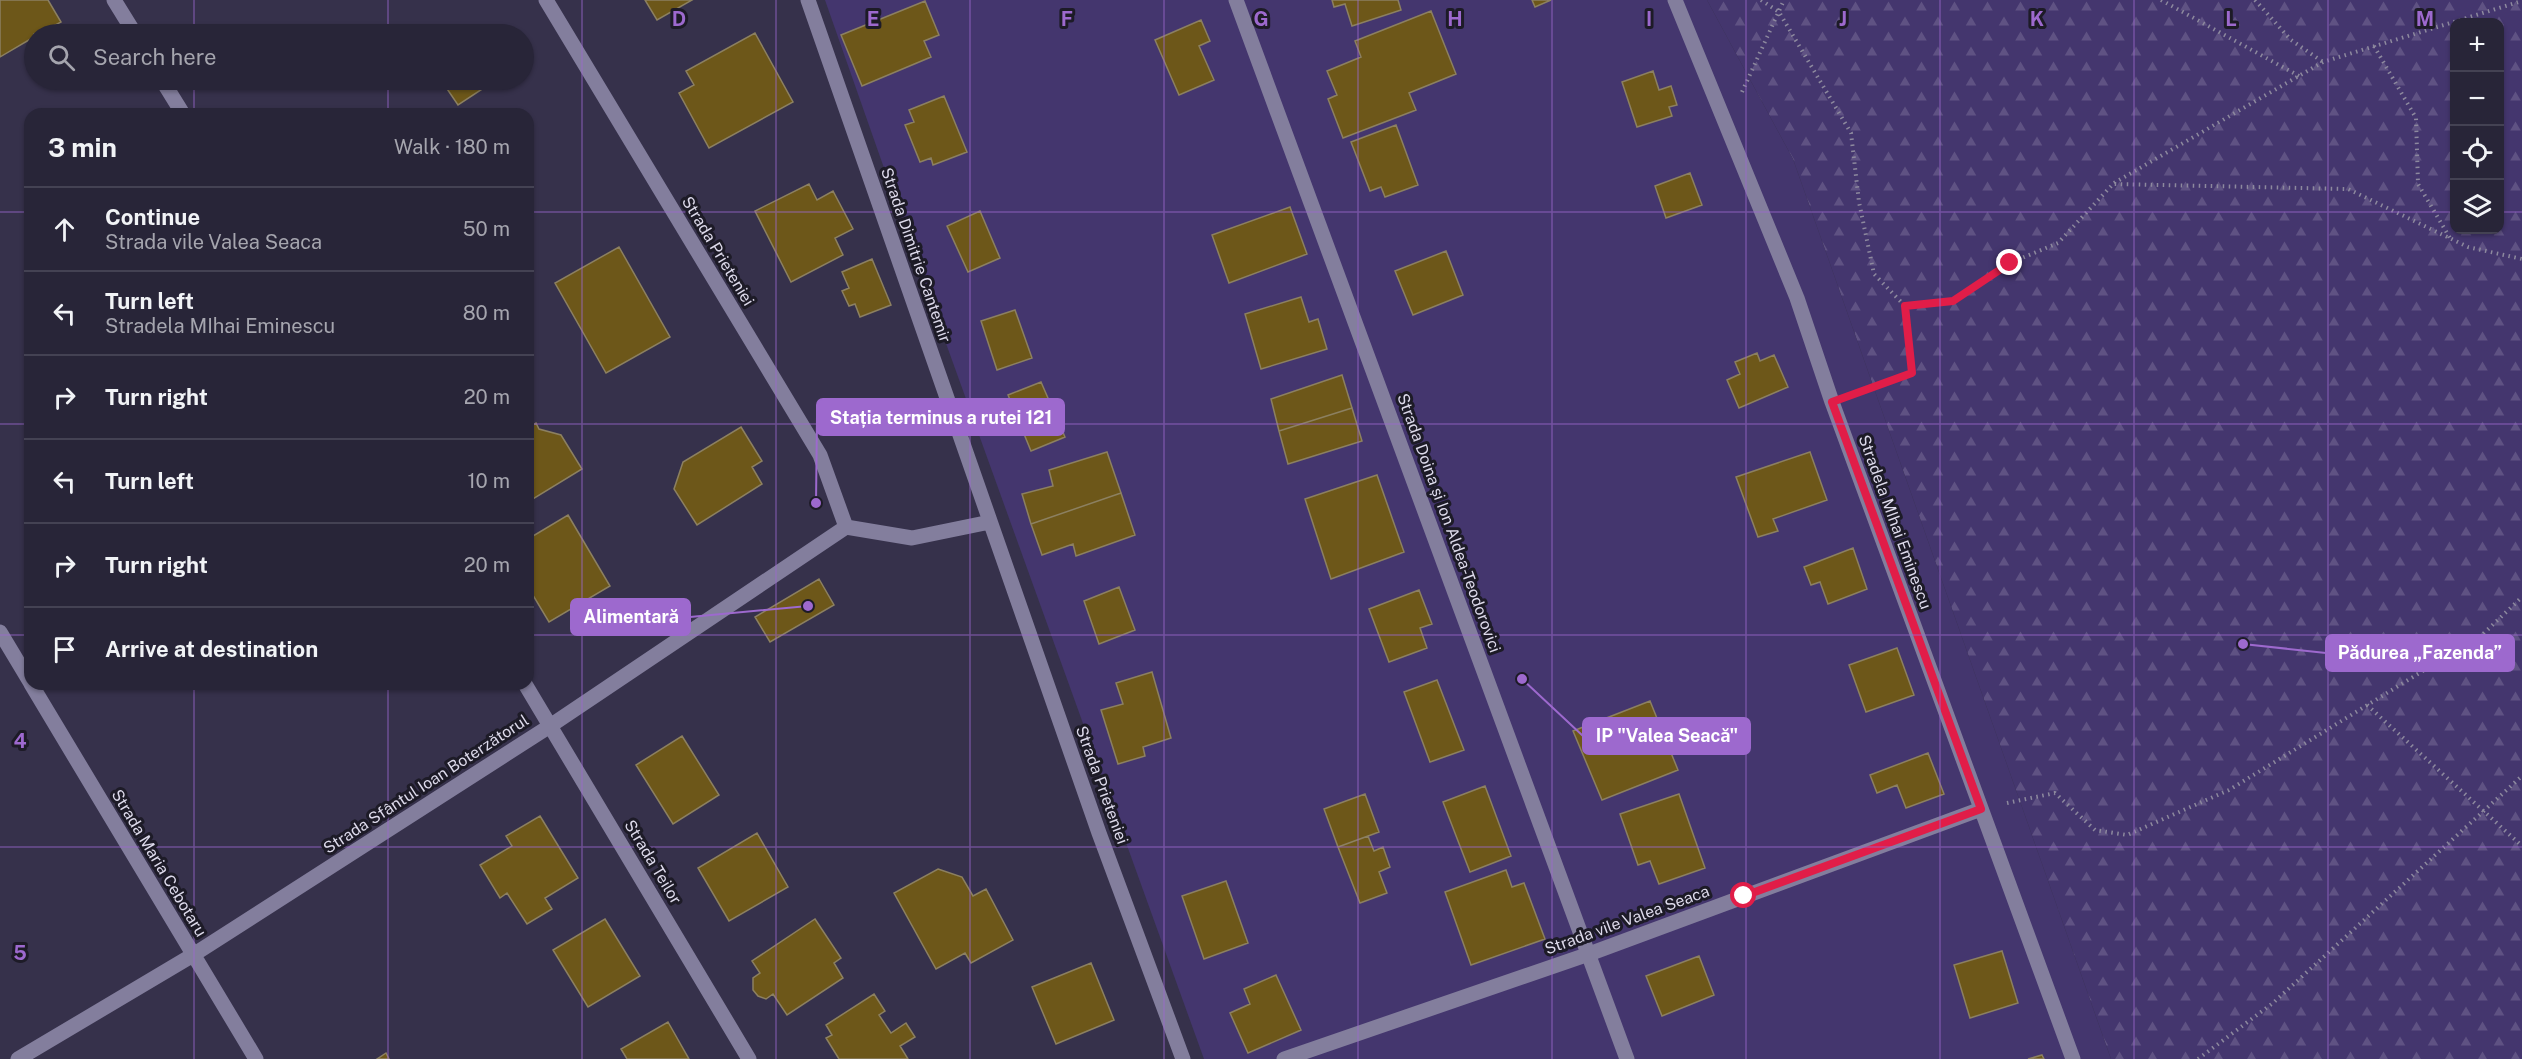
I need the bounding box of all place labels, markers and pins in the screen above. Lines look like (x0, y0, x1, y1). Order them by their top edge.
callout: Stația terminus a rutei 121 (817, 399, 1064, 435)
callout: Alimentară (571, 599, 690, 635)
callout: Pădurea „Fazenda” (2326, 635, 2514, 671)
callout: IP "Valea Seacă" (1583, 718, 1750, 754)

